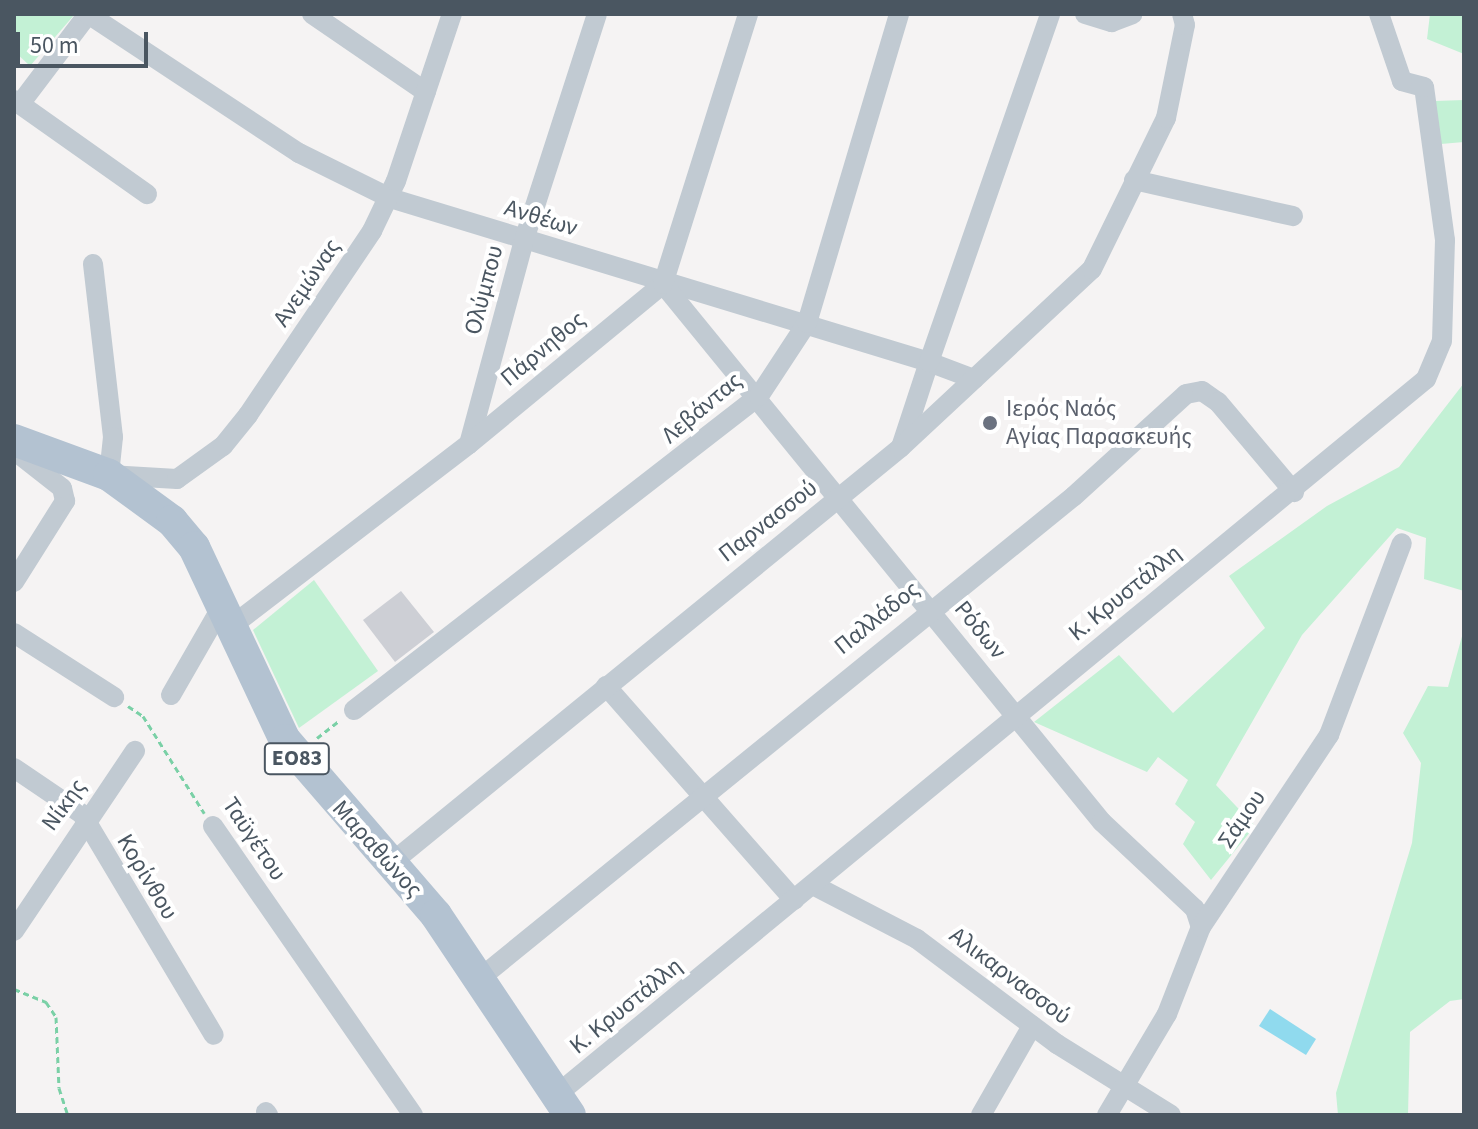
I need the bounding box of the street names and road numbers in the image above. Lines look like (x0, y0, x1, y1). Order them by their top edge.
street label: Ανθέων (501, 193, 581, 243)
street label: Ανεμώνας (267, 234, 347, 332)
street label: Ολύμπου (458, 242, 510, 338)
street label: Πάρνηθος (495, 305, 591, 393)
street label: Λεβάντας (656, 366, 748, 450)
street label: Παρνασσού (713, 474, 823, 568)
street label: Κ. Κρυστάλλη (1063, 539, 1187, 647)
street label: Παλλάδος (829, 575, 925, 661)
street label: Ρόδων (948, 595, 1012, 665)
road number: ΕΟ83 (263, 741, 331, 777)
street label: Νίκης (36, 773, 92, 837)
street label: Σάμου (1212, 784, 1272, 854)
street label: Ταϋγέτου (216, 792, 292, 886)
street label: Μαραθώνος (326, 794, 428, 904)
street label: Κορίνθου (110, 829, 184, 925)
street label: Αλικαρνασσού (944, 921, 1076, 1031)
street label: Κ. Κρυστάλλη (564, 952, 688, 1060)

